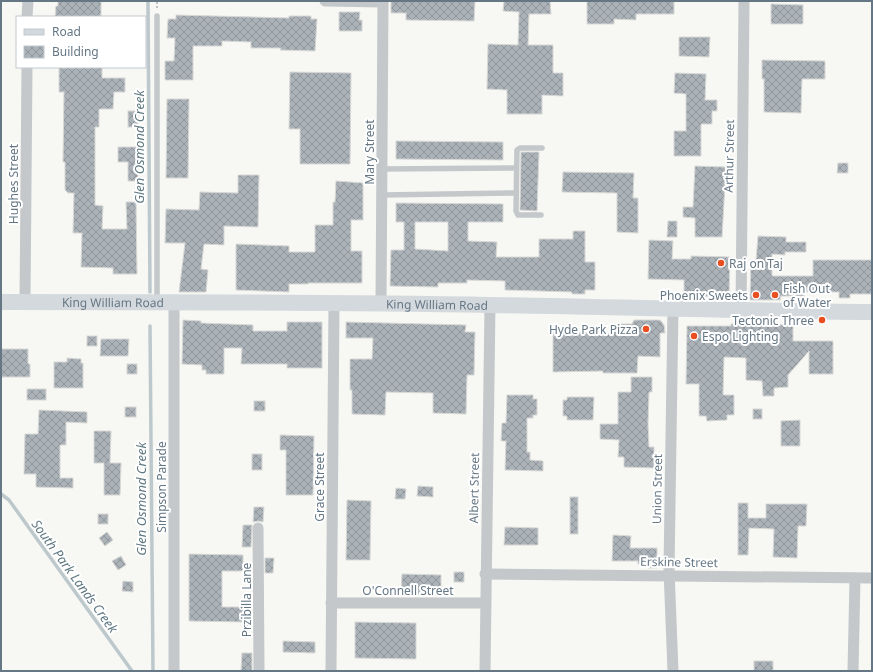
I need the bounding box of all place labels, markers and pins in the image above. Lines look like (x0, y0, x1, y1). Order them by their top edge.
place label: Raj on Taj (729, 255, 783, 272)
marker: Raj on Taj (716, 258, 726, 268)
place label: Fish Out of Water (783, 280, 831, 311)
place label: Phoenix Sweets (660, 287, 748, 304)
marker: Phoenix Sweets (751, 290, 761, 300)
marker: Fish Out of Water (770, 290, 780, 300)
place label: Tectonic Three (732, 312, 814, 329)
marker: Tectonic Three (817, 315, 827, 325)
place label: Hyde Park Pizza (549, 321, 638, 338)
marker: Hyde Park Pizza (641, 324, 651, 334)
place label: Espo Lighting (702, 328, 779, 345)
marker: Espo Lighting (689, 331, 699, 341)

